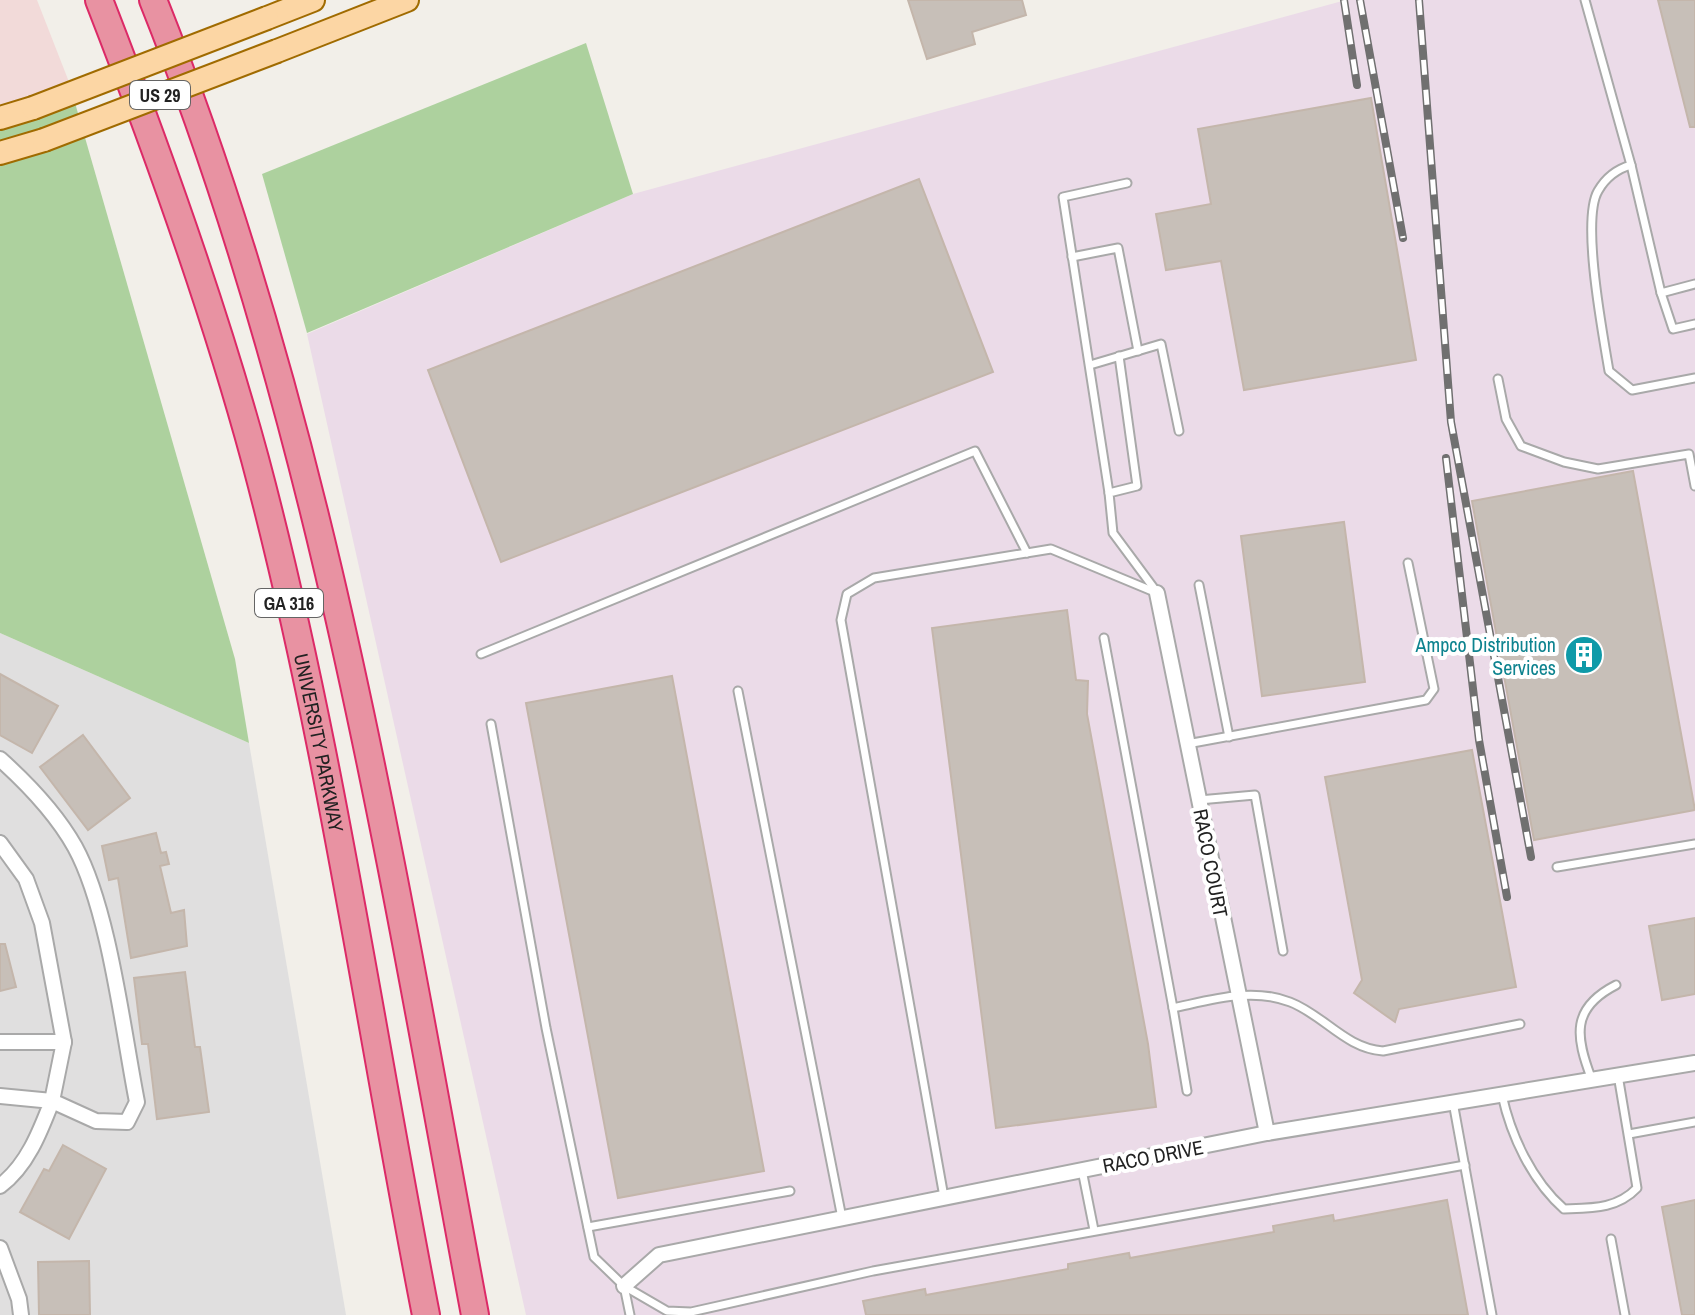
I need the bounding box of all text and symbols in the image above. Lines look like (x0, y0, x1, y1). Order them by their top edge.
road number: US 29 (130, 81, 190, 109)
road number: GA 316 (255, 589, 323, 617)
place label: Ampco Distribution Services (1415, 631, 1556, 681)
building icon: Ampco Distribution Services (1563, 634, 1605, 676)
street label: UNIVERSITY PARKWAY (288, 651, 351, 834)
street label: RACO COURT (1187, 806, 1235, 920)
street label: RACO DRIVE (1100, 1133, 1206, 1179)

